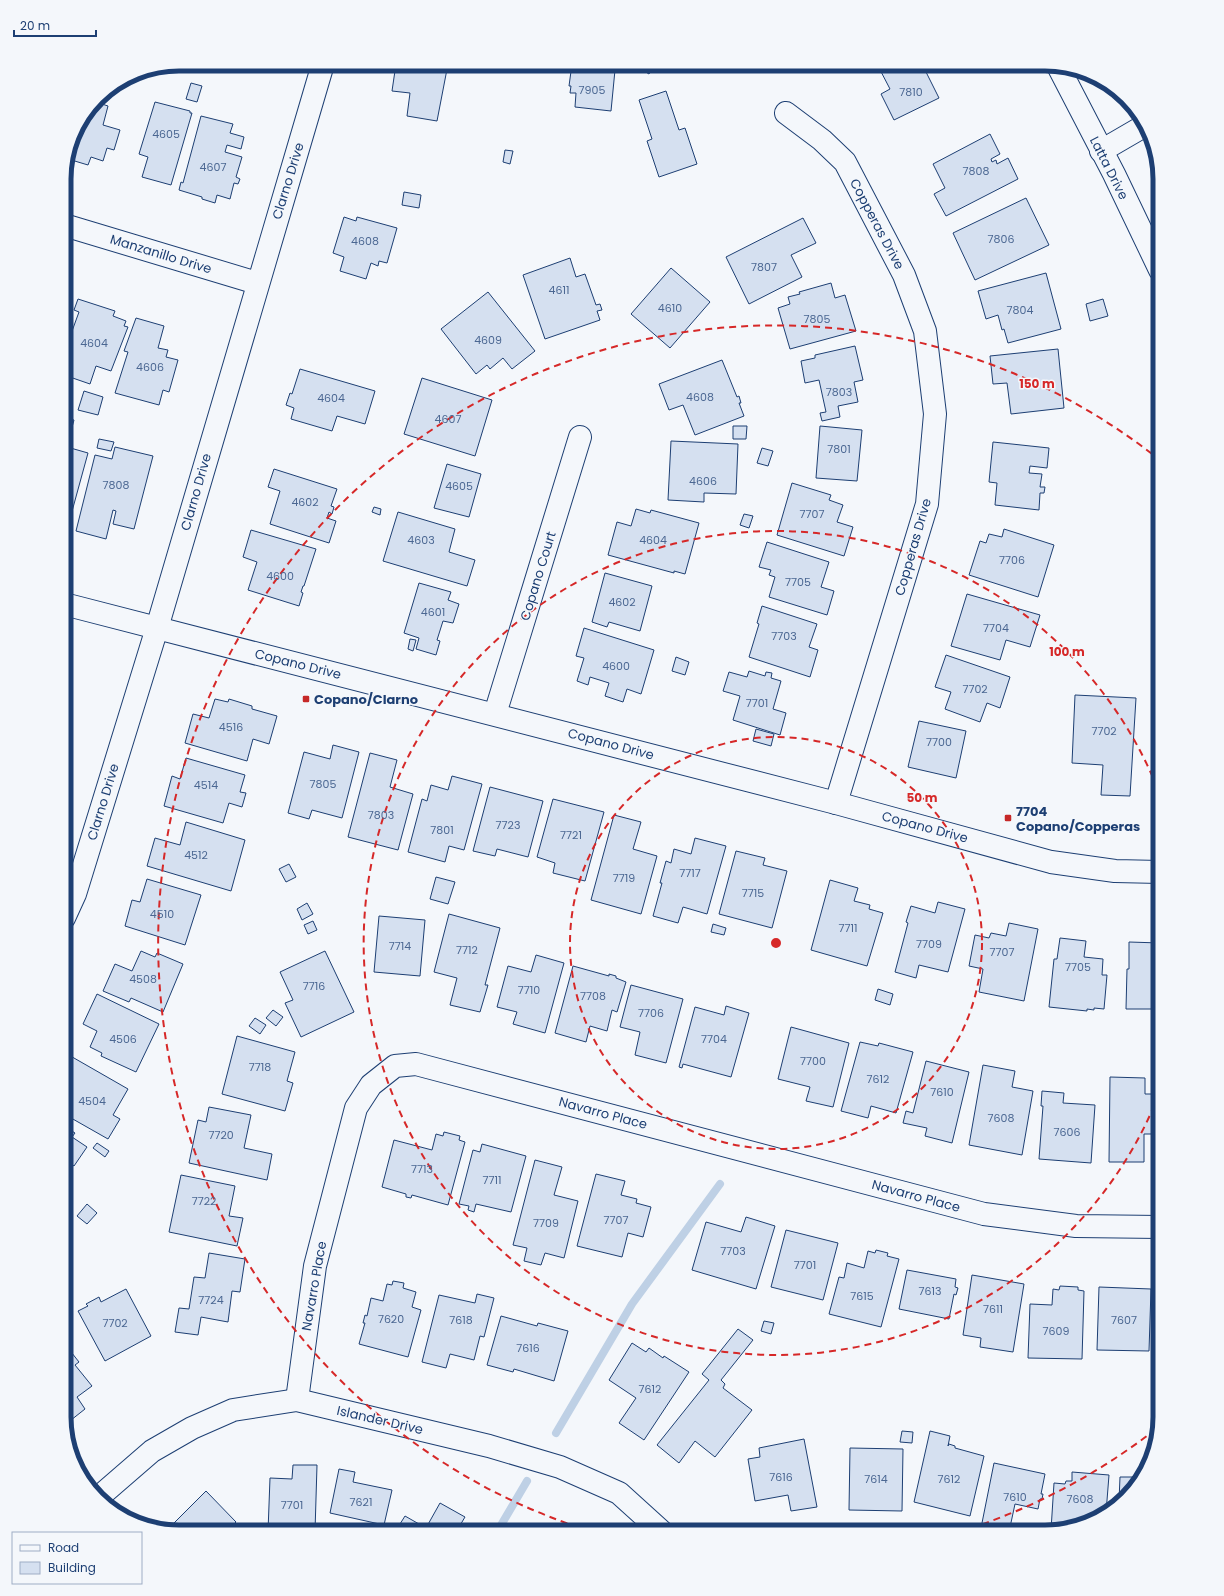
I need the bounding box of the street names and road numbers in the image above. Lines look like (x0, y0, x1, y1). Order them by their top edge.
street label: Latta Drive (1085, 133, 1133, 203)
street label: Clarno Drive (267, 140, 309, 222)
street label: Copperas Drive (845, 175, 909, 273)
street label: Manzanillo Drive (108, 230, 214, 278)
street label: Clarno Drive (176, 451, 216, 533)
street label: Copperas Drive (890, 496, 936, 598)
street label: Copano Court (515, 529, 561, 623)
street label: Copano Drive (253, 644, 343, 684)
street label: Copano Drive (566, 723, 656, 765)
street label: Clarno Drive (82, 761, 124, 843)
street label: Copano Drive (880, 806, 970, 848)
street label: Navarro Place (557, 1092, 649, 1134)
street label: Navarro Place (870, 1175, 962, 1217)
street label: Navarro Place (297, 1240, 331, 1332)
street label: Islander Drive (335, 1401, 425, 1439)

